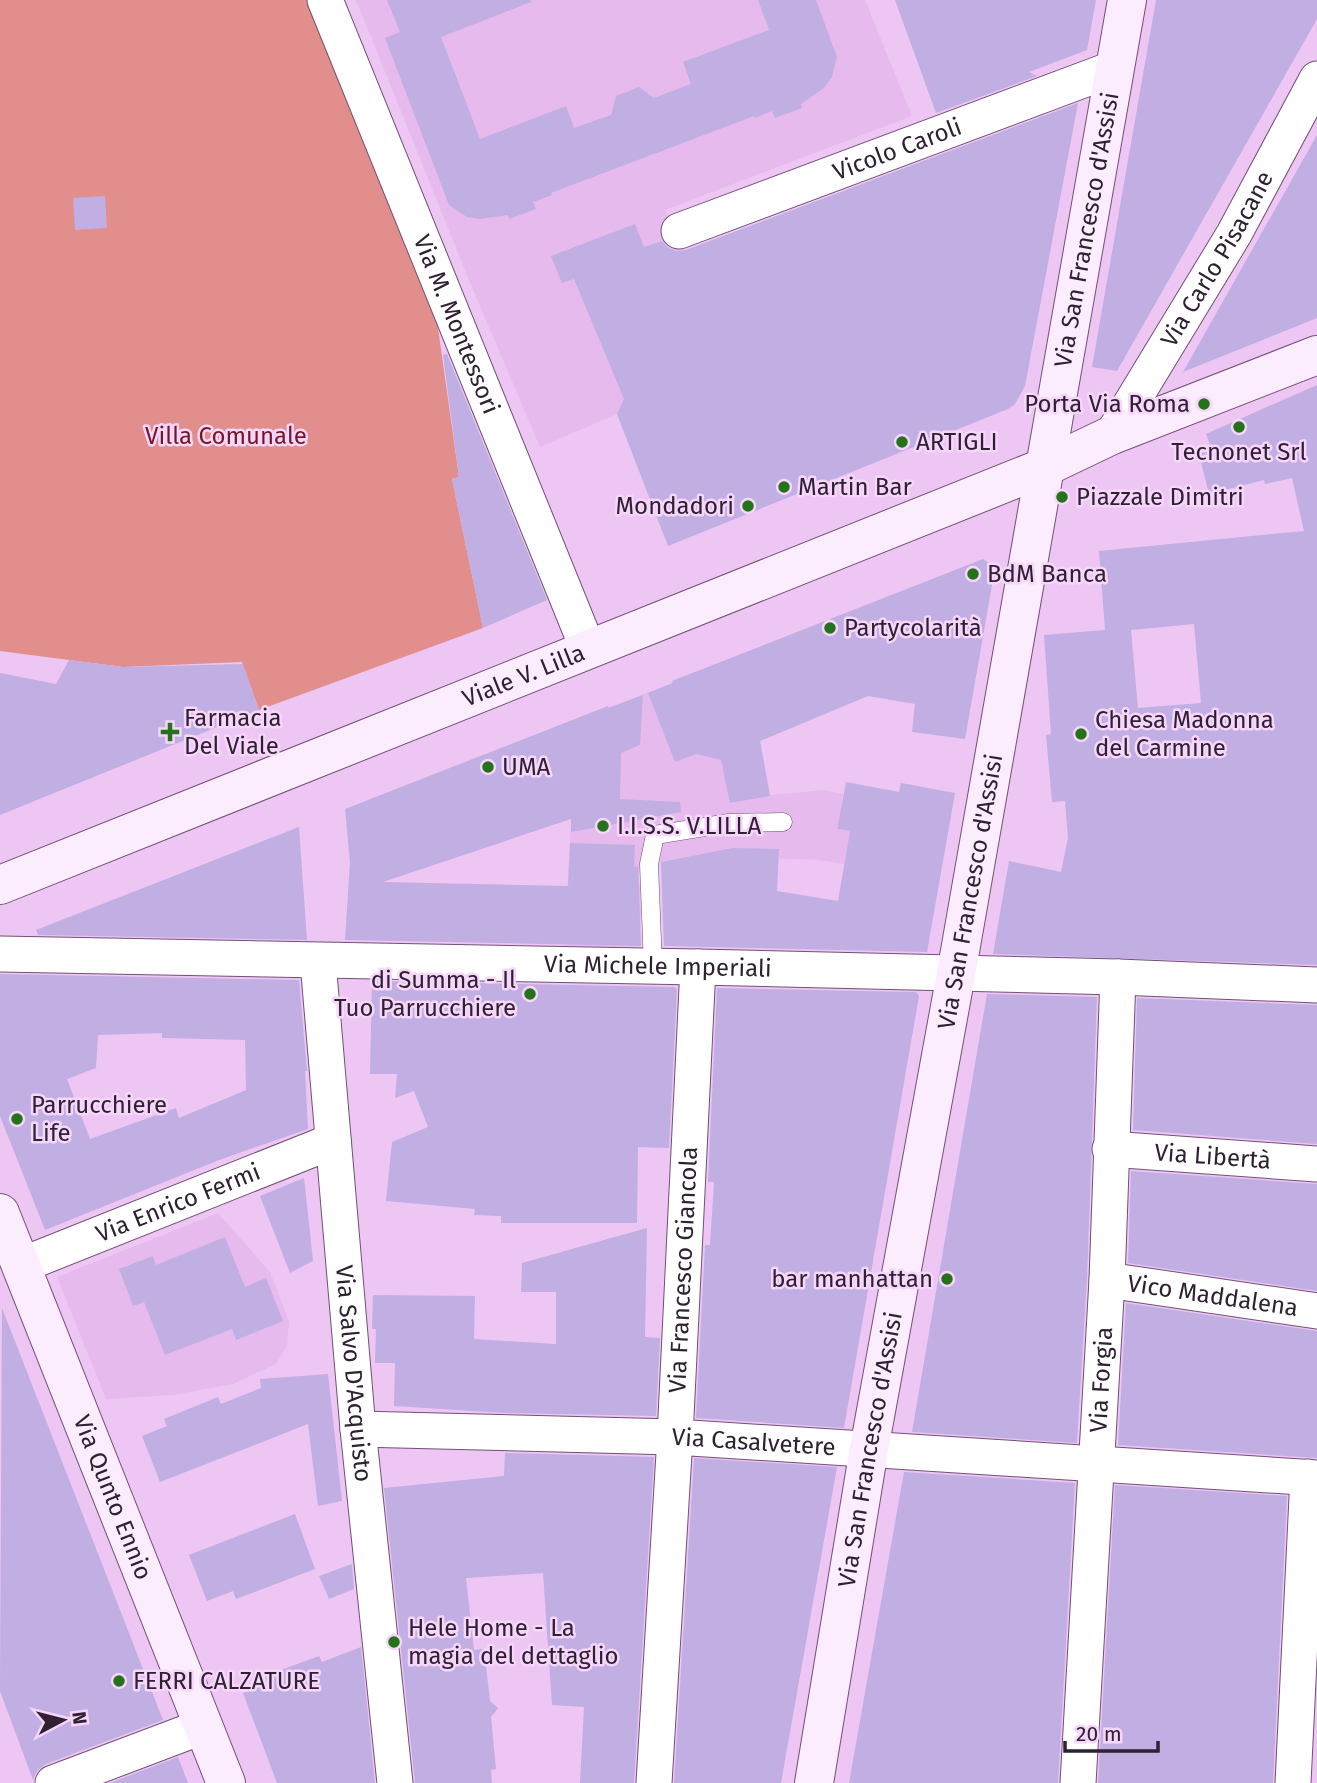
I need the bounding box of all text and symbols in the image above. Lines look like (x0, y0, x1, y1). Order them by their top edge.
street label: Via San Francesco d'Assisi (1049, 90, 1125, 370)
street label: Vicolo Caroli (829, 113, 965, 186)
street label: Via Carlo Pisacane (1155, 166, 1279, 352)
street label: Via M. Montessori (408, 231, 505, 418)
place label: Porta Via Roma (1024, 390, 1190, 418)
marker: Porta Via Roma (1196, 396, 1212, 412)
marker: Tecnonet Srl (1231, 419, 1247, 435)
park label: Villa Comunale (145, 422, 307, 450)
place label: ARTIGLI (916, 428, 997, 456)
marker: ARTIGLI (894, 434, 910, 450)
place label: Tecnonet Srl (1171, 438, 1307, 466)
place label: Martin Bar (798, 473, 912, 501)
marker: Martin Bar (776, 479, 792, 495)
place label: Piazzale Dimitri (1076, 483, 1244, 511)
marker: Piazzale Dimitri (1054, 489, 1070, 505)
place label: Mondadori (615, 492, 734, 520)
marker: Mondadori (740, 498, 756, 514)
place label: BdM Banca (987, 560, 1107, 588)
marker: BdM Banca (965, 566, 981, 582)
place label: Partycolarità (844, 614, 982, 642)
marker: Partycolarità (822, 620, 838, 636)
street label: Viale V. Lilla (458, 639, 589, 713)
place label: Farmacia Del Viale (184, 704, 282, 760)
place label: Chiesa Madonna del Carmine (1095, 706, 1274, 762)
marker: Farmacia Del Viale (162, 724, 178, 740)
marker: Chiesa Madonna del Carmine (1073, 726, 1089, 742)
street label: Via San Francesco d'Assisi (932, 752, 1008, 1032)
place label: UMA (502, 753, 551, 781)
marker: UMA (480, 759, 496, 775)
place label: I.I.S.S. V.LILLA (617, 812, 762, 840)
marker: I.I.S.S. V.LILLA (595, 818, 611, 834)
street label: Via Michele Imperiali (544, 950, 772, 983)
place label: di Summa - Il Tuo Parrucchiere (334, 966, 516, 1022)
marker: di Summa - Il Tuo Parrucchiere (522, 986, 538, 1002)
place label: Parrucchiere Life (31, 1091, 167, 1147)
marker: Parrucchiere Life (9, 1111, 25, 1127)
street label: Via Libertà (1154, 1138, 1272, 1175)
street label: Via Francesco Giancola (663, 1146, 703, 1394)
street label: Via Enrico Fermi (92, 1157, 264, 1248)
street label: Via Salvo D'Acquisto (330, 1264, 377, 1483)
place label: bar manhattan (771, 1265, 933, 1293)
street label: Vico Maddalena (1126, 1269, 1300, 1322)
marker: bar manhattan (939, 1271, 955, 1287)
street label: Via San Francesco d'Assisi (832, 1310, 908, 1589)
street label: Via Forgia (1084, 1326, 1118, 1433)
street label: Via Qunto Ennio (68, 1411, 158, 1584)
street label: Via Casalvetere (671, 1423, 836, 1461)
place label: Hele Home - La magia del dettaglio (408, 1614, 619, 1670)
marker: Hele Home - La magia del dettaglio (386, 1634, 402, 1650)
place label: FERRI CALZATURE (133, 1667, 320, 1695)
marker: FERRI CALZATURE (111, 1673, 127, 1689)
north arrow (28, 1685, 98, 1755)
text: N (67, 1710, 92, 1726)
scale bar (1065, 1710, 1158, 1754)
text: 20 m (1076, 1721, 1122, 1747)

